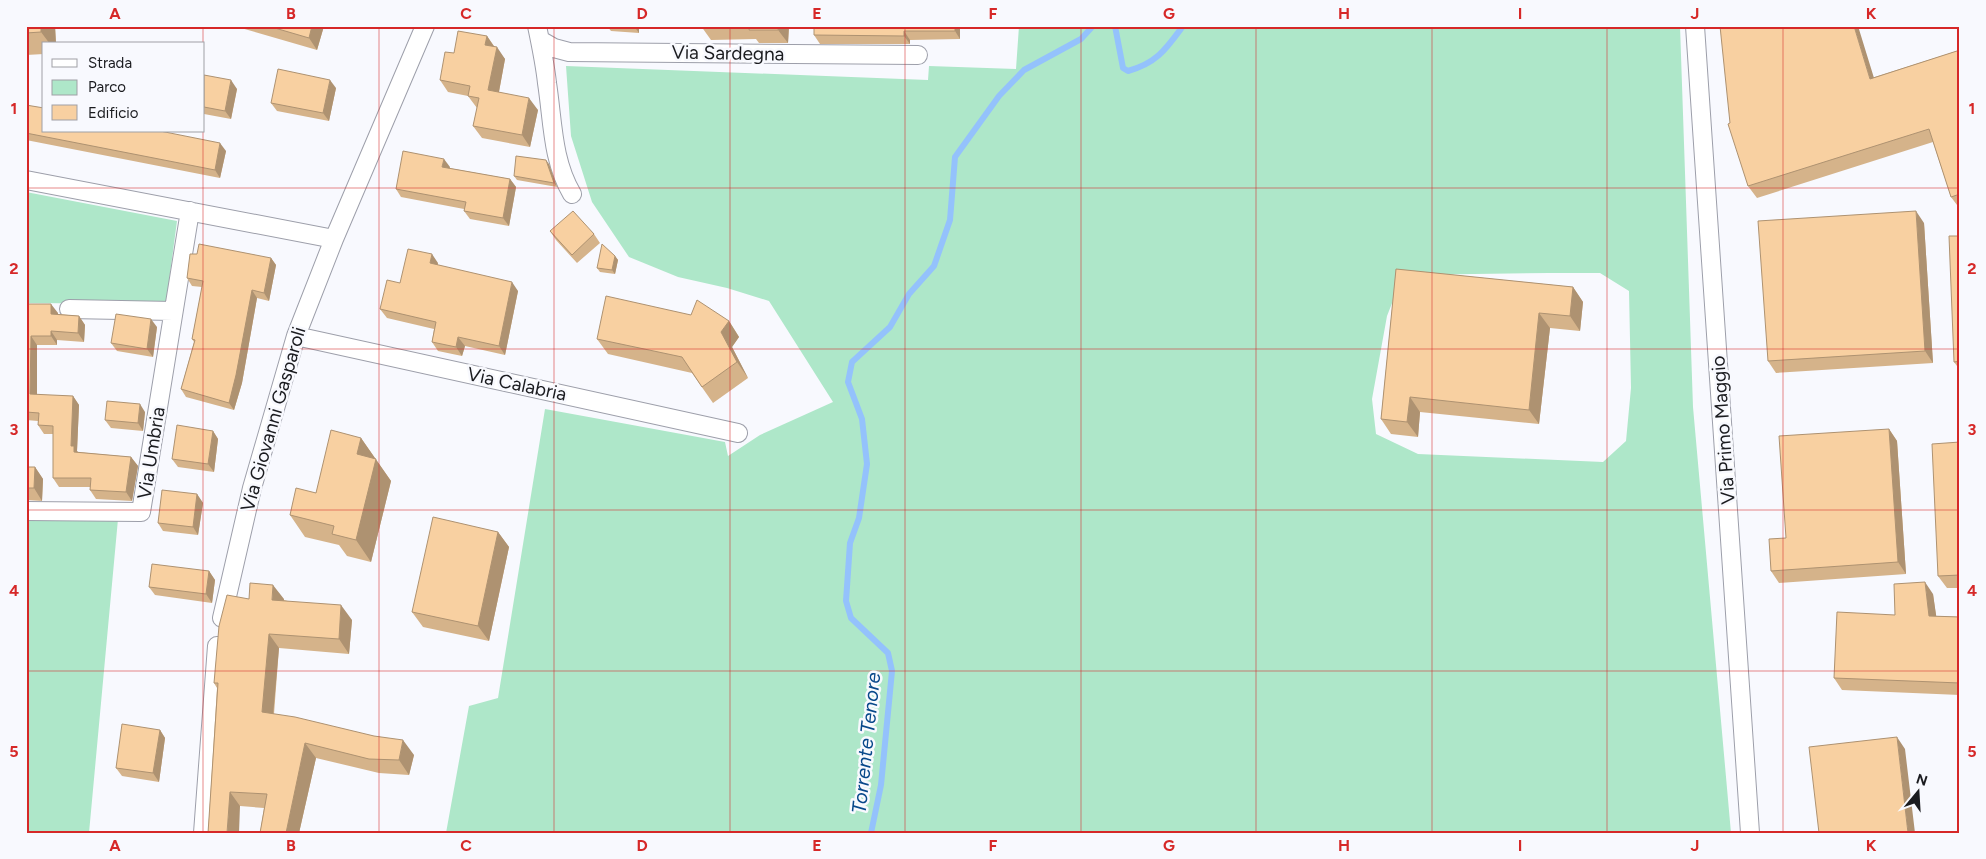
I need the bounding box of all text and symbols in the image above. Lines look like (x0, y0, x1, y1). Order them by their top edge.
text: A (109, 4, 121, 23)
text: B (286, 4, 296, 23)
text: C (460, 4, 472, 23)
text: D (636, 4, 648, 23)
text: E (812, 4, 822, 23)
text: F (989, 4, 998, 23)
text: G (1163, 4, 1175, 23)
text: H (1338, 4, 1350, 23)
text: I (1518, 4, 1522, 23)
text: J (1691, 4, 1699, 23)
text: K (1866, 4, 1877, 23)
street label: Via Sardegna (671, 41, 785, 65)
legend (42, 42, 205, 132)
text: Strada (88, 54, 132, 72)
text: Parco (88, 78, 126, 96)
text: 1 (11, 99, 17, 118)
text: 1 (1969, 99, 1975, 118)
text: Edificio (88, 104, 139, 122)
text: 2 (9, 259, 19, 278)
text: 2 (1967, 259, 1977, 278)
street label: Via Giovanni Gasparoli (236, 324, 310, 514)
street label: Via Primo Maggio (1706, 355, 1740, 505)
street label: Via Calabria (465, 362, 569, 406)
street label: Via Umbria (132, 405, 170, 501)
text: 3 (10, 420, 19, 439)
text: 3 (1968, 420, 1977, 439)
text: 4 (9, 581, 19, 600)
text: 4 (1967, 581, 1977, 600)
water label: Torrente Tenore (847, 671, 885, 815)
text: 5 (9, 742, 19, 761)
text: 5 (1967, 742, 1977, 761)
north arrow (1894, 766, 1944, 816)
text: N (1914, 770, 1930, 790)
text: A (109, 836, 121, 855)
text: B (286, 836, 296, 855)
text: C (460, 836, 472, 855)
text: D (636, 836, 648, 855)
text: E (812, 836, 822, 855)
text: F (989, 836, 998, 855)
text: G (1163, 836, 1175, 855)
text: H (1338, 836, 1350, 855)
text: I (1518, 836, 1522, 855)
text: J (1691, 836, 1699, 855)
text: K (1866, 836, 1877, 855)

